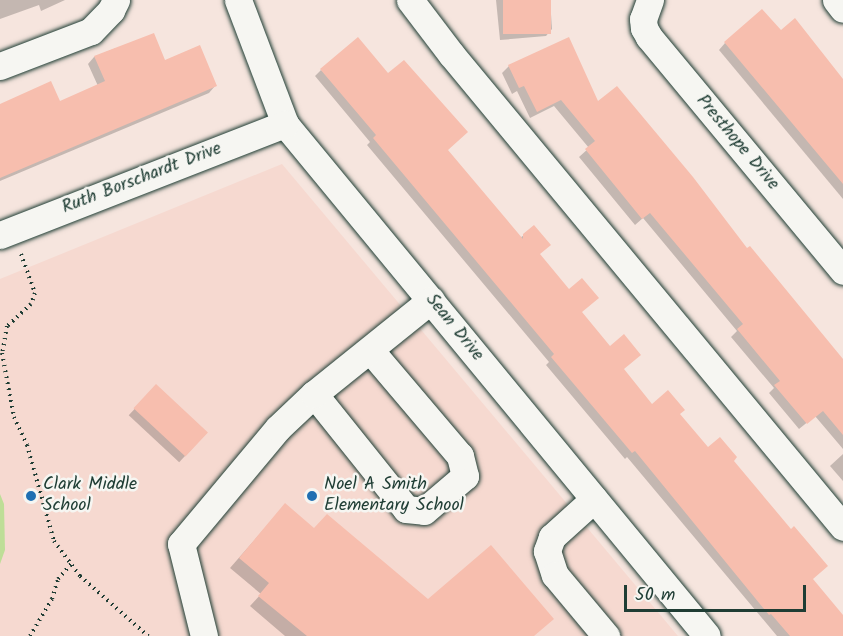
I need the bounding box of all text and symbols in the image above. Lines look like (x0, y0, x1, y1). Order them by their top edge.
street label: Presthope Drive (691, 91, 783, 195)
street label: Ruth Borschardt Drive (59, 139, 225, 219)
street label: Sean Drive (420, 290, 488, 366)
place label: Clark Middle School (43, 475, 137, 518)
place label: Noel A Smith Elementary School (324, 475, 464, 518)
marker: Clark Middle School (24, 489, 38, 503)
marker: Noel A Smith Elementary School (305, 489, 319, 503)
scale bar (627, 573, 808, 611)
text: 50 m (635, 581, 675, 610)

